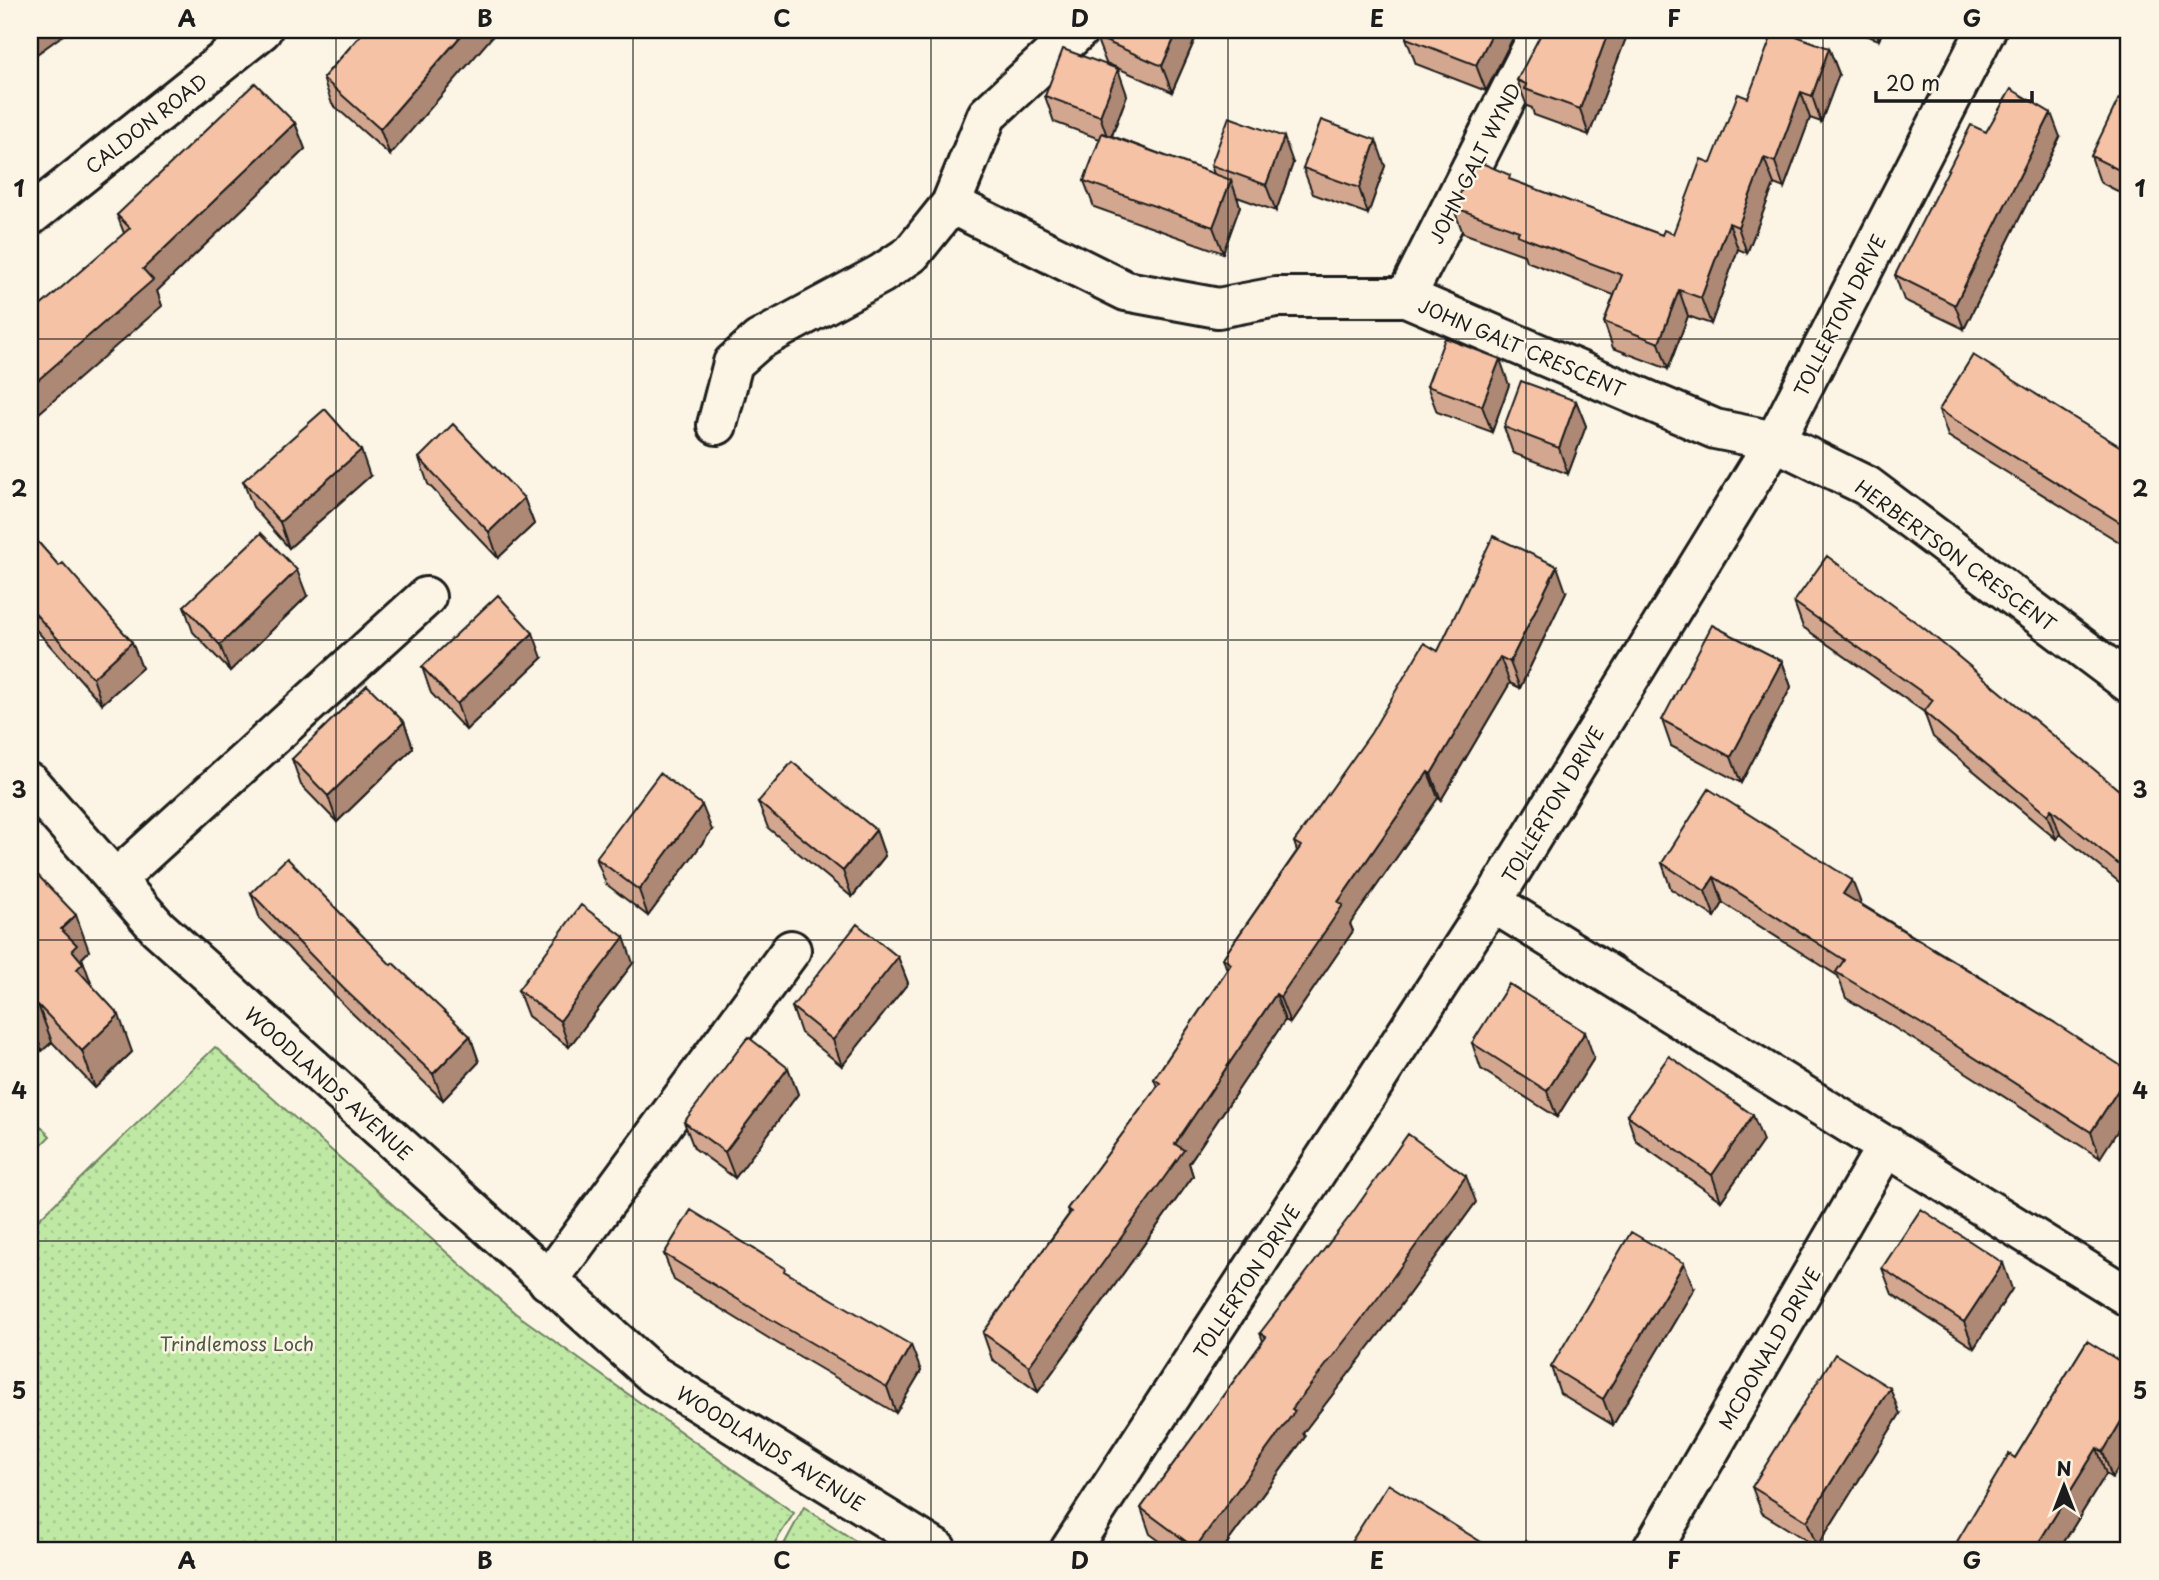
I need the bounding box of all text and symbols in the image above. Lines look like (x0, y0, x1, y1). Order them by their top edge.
text: A (178, 0, 196, 35)
text: B (477, 0, 493, 35)
text: C (773, 0, 791, 35)
text: D (1071, 0, 1089, 35)
text: E (1370, 0, 1384, 35)
text: F (1667, 0, 1681, 35)
text: G (1963, 0, 1981, 35)
scale bar (1876, 60, 2031, 104)
street label: CALDON ROAD (79, 66, 213, 180)
text: 20 m (1886, 66, 1940, 98)
street label: JOHN GALT WYND (1421, 78, 1527, 248)
text: 1 (14, 170, 25, 205)
text: 1 (2135, 170, 2146, 205)
street label: TOLLERTON DRIVE (1786, 229, 1892, 401)
street label: JOHN GALT CRESCENT (1414, 291, 1630, 403)
text: 2 (11, 470, 27, 505)
text: 2 (2132, 470, 2148, 505)
street label: HERBERTSON CRESCENT (1850, 472, 2062, 638)
street label: TOLLERTON DRIVE (1494, 720, 1610, 888)
text: 3 (11, 771, 27, 806)
text: 3 (2132, 771, 2148, 806)
street label: WOODLANDS AVENUE (239, 1000, 419, 1166)
text: 4 (11, 1072, 27, 1107)
text: 4 (2132, 1072, 2148, 1107)
street label: TOLLERTON DRIVE (1186, 1199, 1306, 1363)
street label: MCDONALD DRIVE (1711, 1262, 1827, 1434)
park label: Trindlemoss Loch (160, 1329, 314, 1357)
text: 5 (12, 1372, 26, 1407)
text: 5 (2133, 1372, 2147, 1407)
street label: WOODLANDS AVENUE (671, 1379, 871, 1517)
north arrow (2030, 1450, 2100, 1520)
text: N (2056, 1454, 2072, 1482)
text: A (178, 1542, 196, 1577)
text: B (477, 1542, 493, 1577)
text: C (773, 1542, 791, 1577)
text: D (1071, 1542, 1089, 1577)
text: E (1370, 1542, 1384, 1577)
text: F (1667, 1542, 1681, 1577)
text: G (1963, 1542, 1981, 1577)

